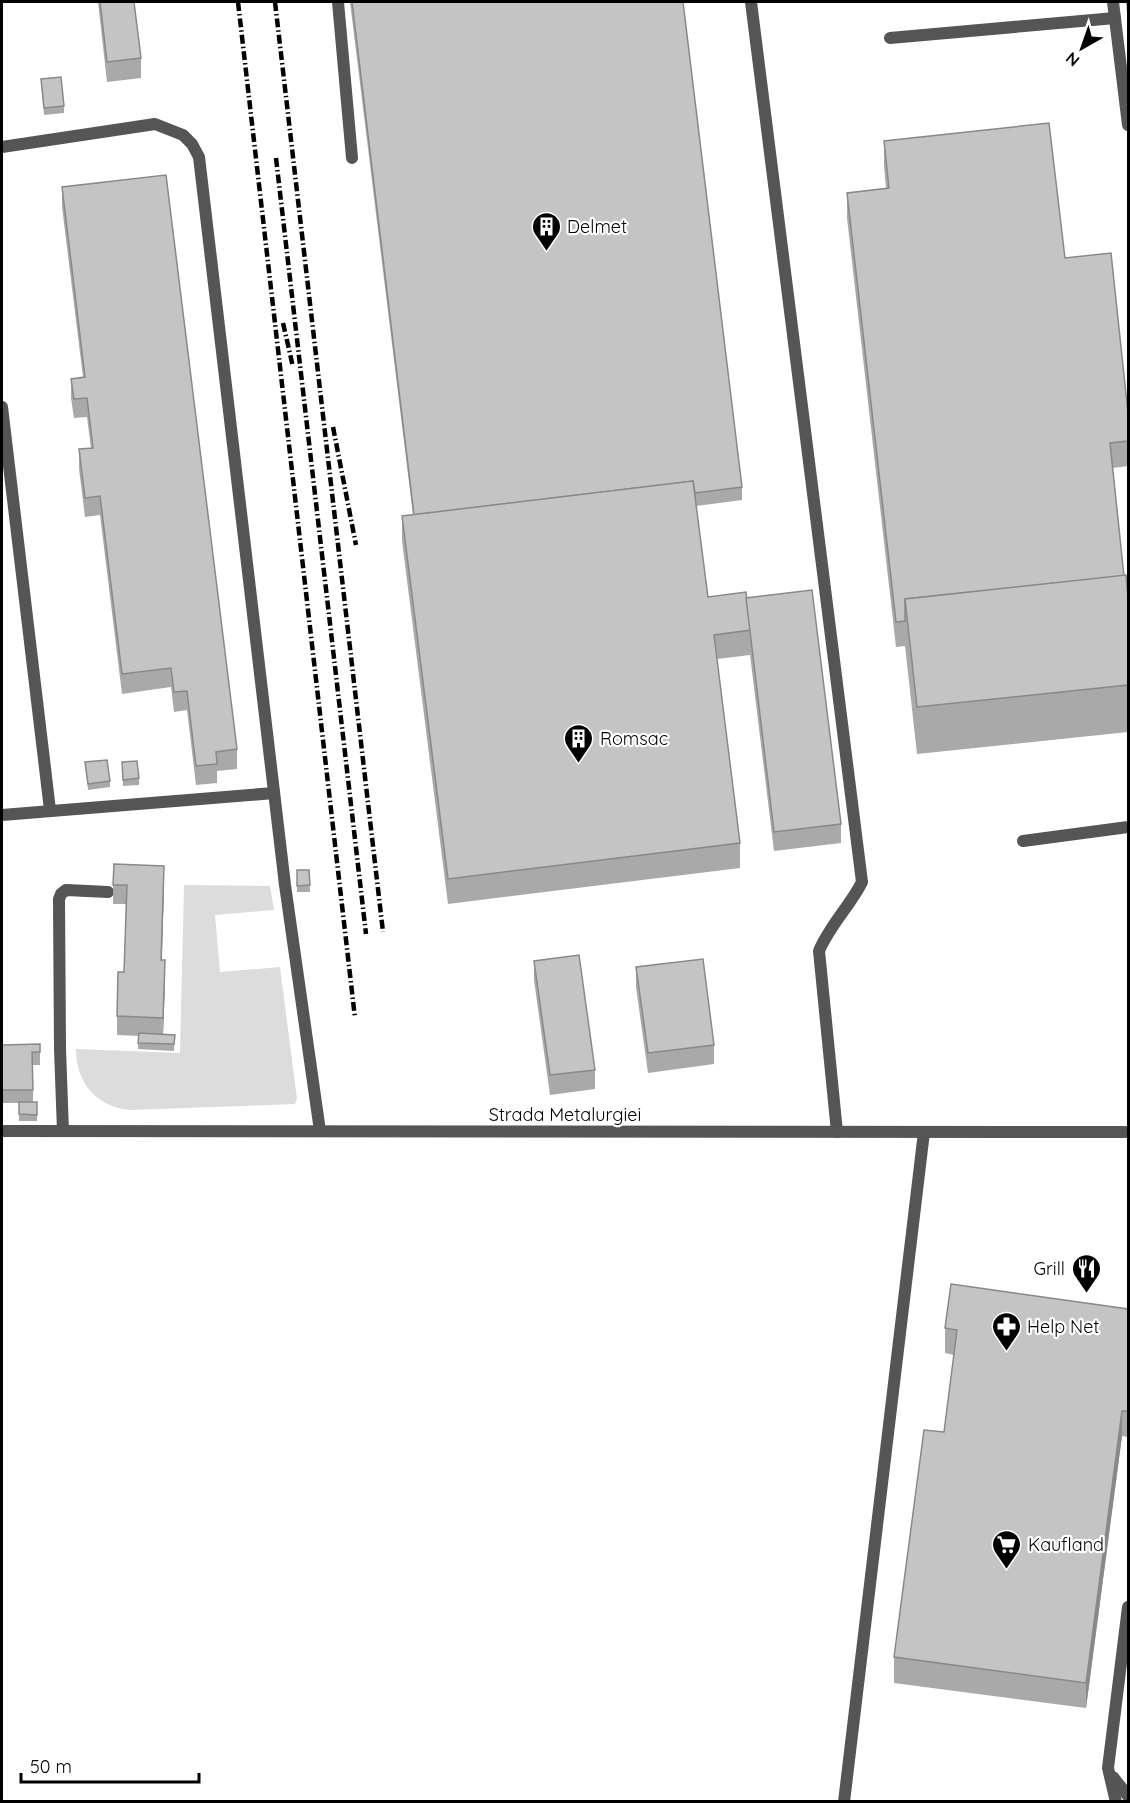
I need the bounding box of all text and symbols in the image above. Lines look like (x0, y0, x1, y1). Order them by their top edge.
north arrow (1052, 18, 1112, 78)
text: N (1061, 48, 1083, 71)
building icon: Delmet (530, 210, 562, 252)
place label: Delmet (567, 215, 627, 238)
building icon: Romsac (563, 722, 595, 764)
place label: Romsac (600, 727, 668, 750)
street label: Strada Metalurgiei (489, 1103, 641, 1126)
restaurant icon: Grill (1070, 1252, 1102, 1294)
place label: Grill (1033, 1257, 1065, 1280)
pharmacy icon: Help Net (990, 1310, 1022, 1352)
place label: Help Net (1027, 1315, 1099, 1338)
supermarket icon: Kaufland (991, 1528, 1023, 1570)
place label: Kaufland (1028, 1533, 1104, 1556)
scale bar (21, 1746, 200, 1784)
text: 50 m (30, 1755, 72, 1778)

